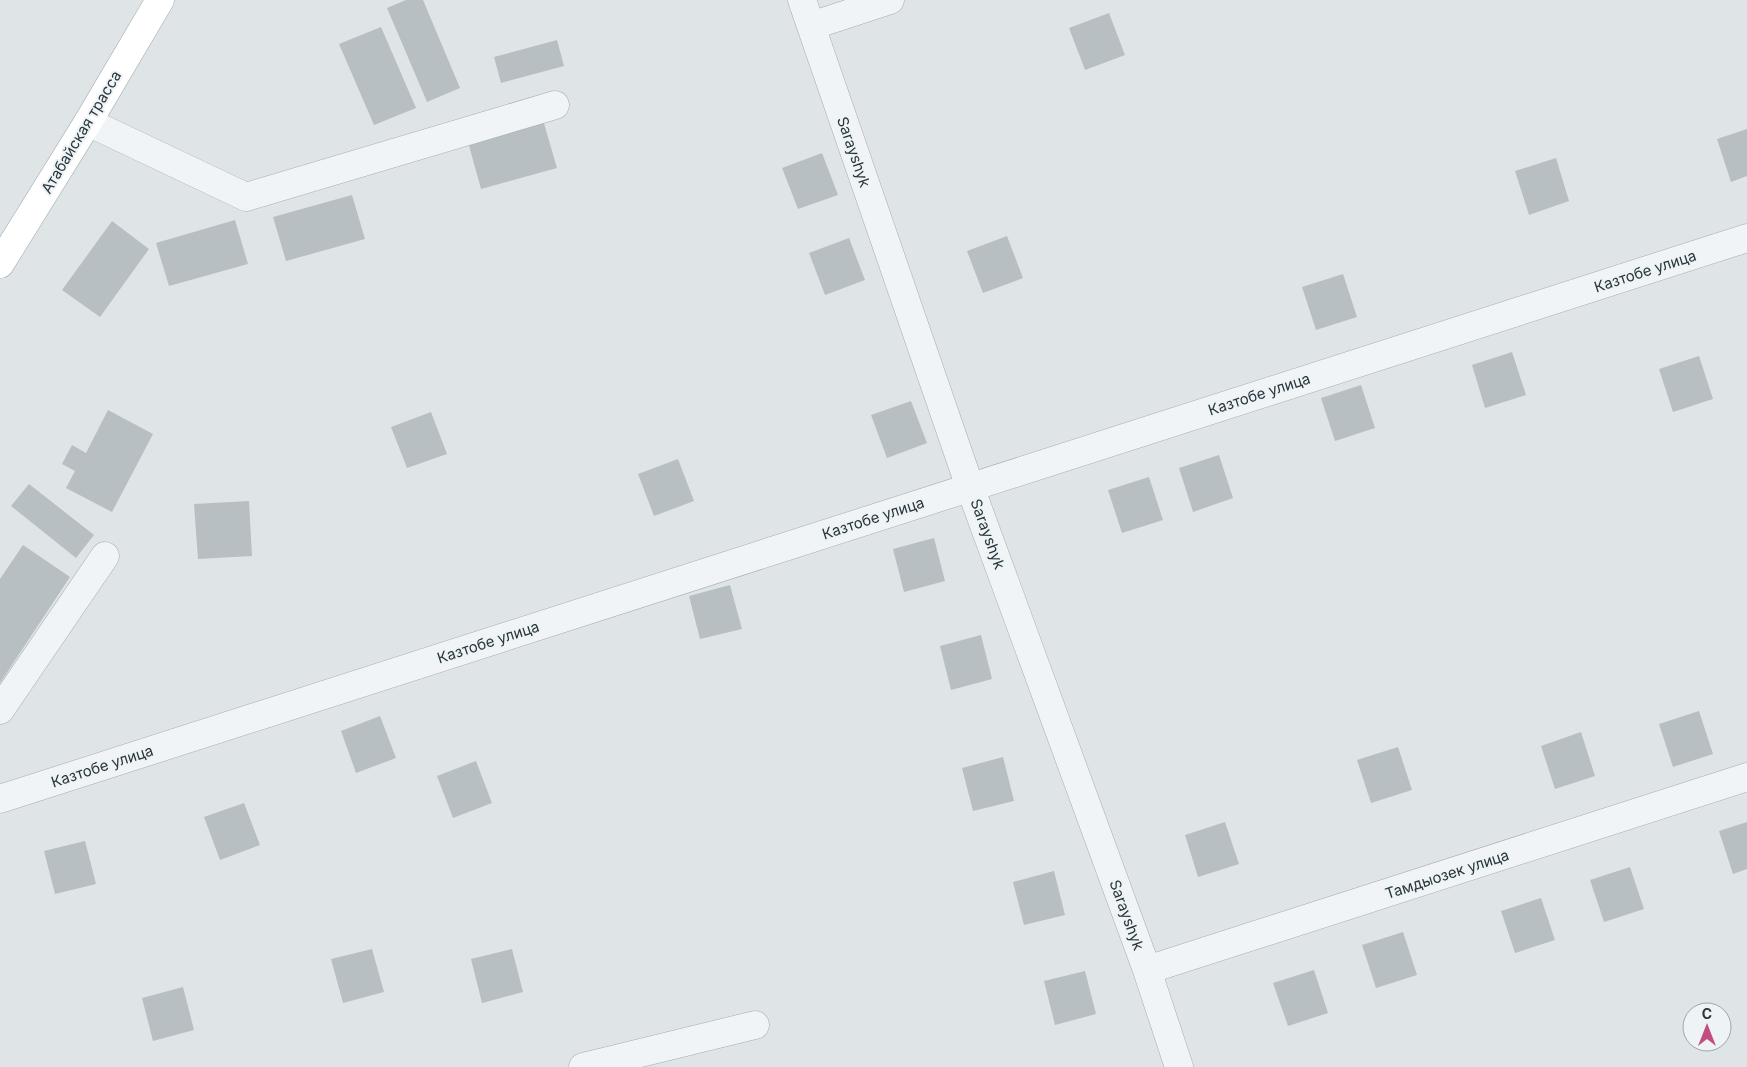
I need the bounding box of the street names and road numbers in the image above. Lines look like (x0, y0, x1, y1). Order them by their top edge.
street label: Атабайская трасса (37, 67, 125, 197)
street label: Sarayshyk (833, 114, 875, 191)
street label: Казтобе улица (1592, 246, 1698, 296)
street label: Казтобе улица (1206, 369, 1312, 419)
street label: Казтобе улица (820, 493, 926, 543)
street label: Sarayshyk (966, 496, 1010, 573)
street label: Казтобе улица (435, 617, 541, 667)
street label: Казтобе улица (49, 741, 155, 791)
street label: Тамдыозек улица (1383, 845, 1511, 903)
street label: Sarayshyk (1105, 877, 1149, 954)

